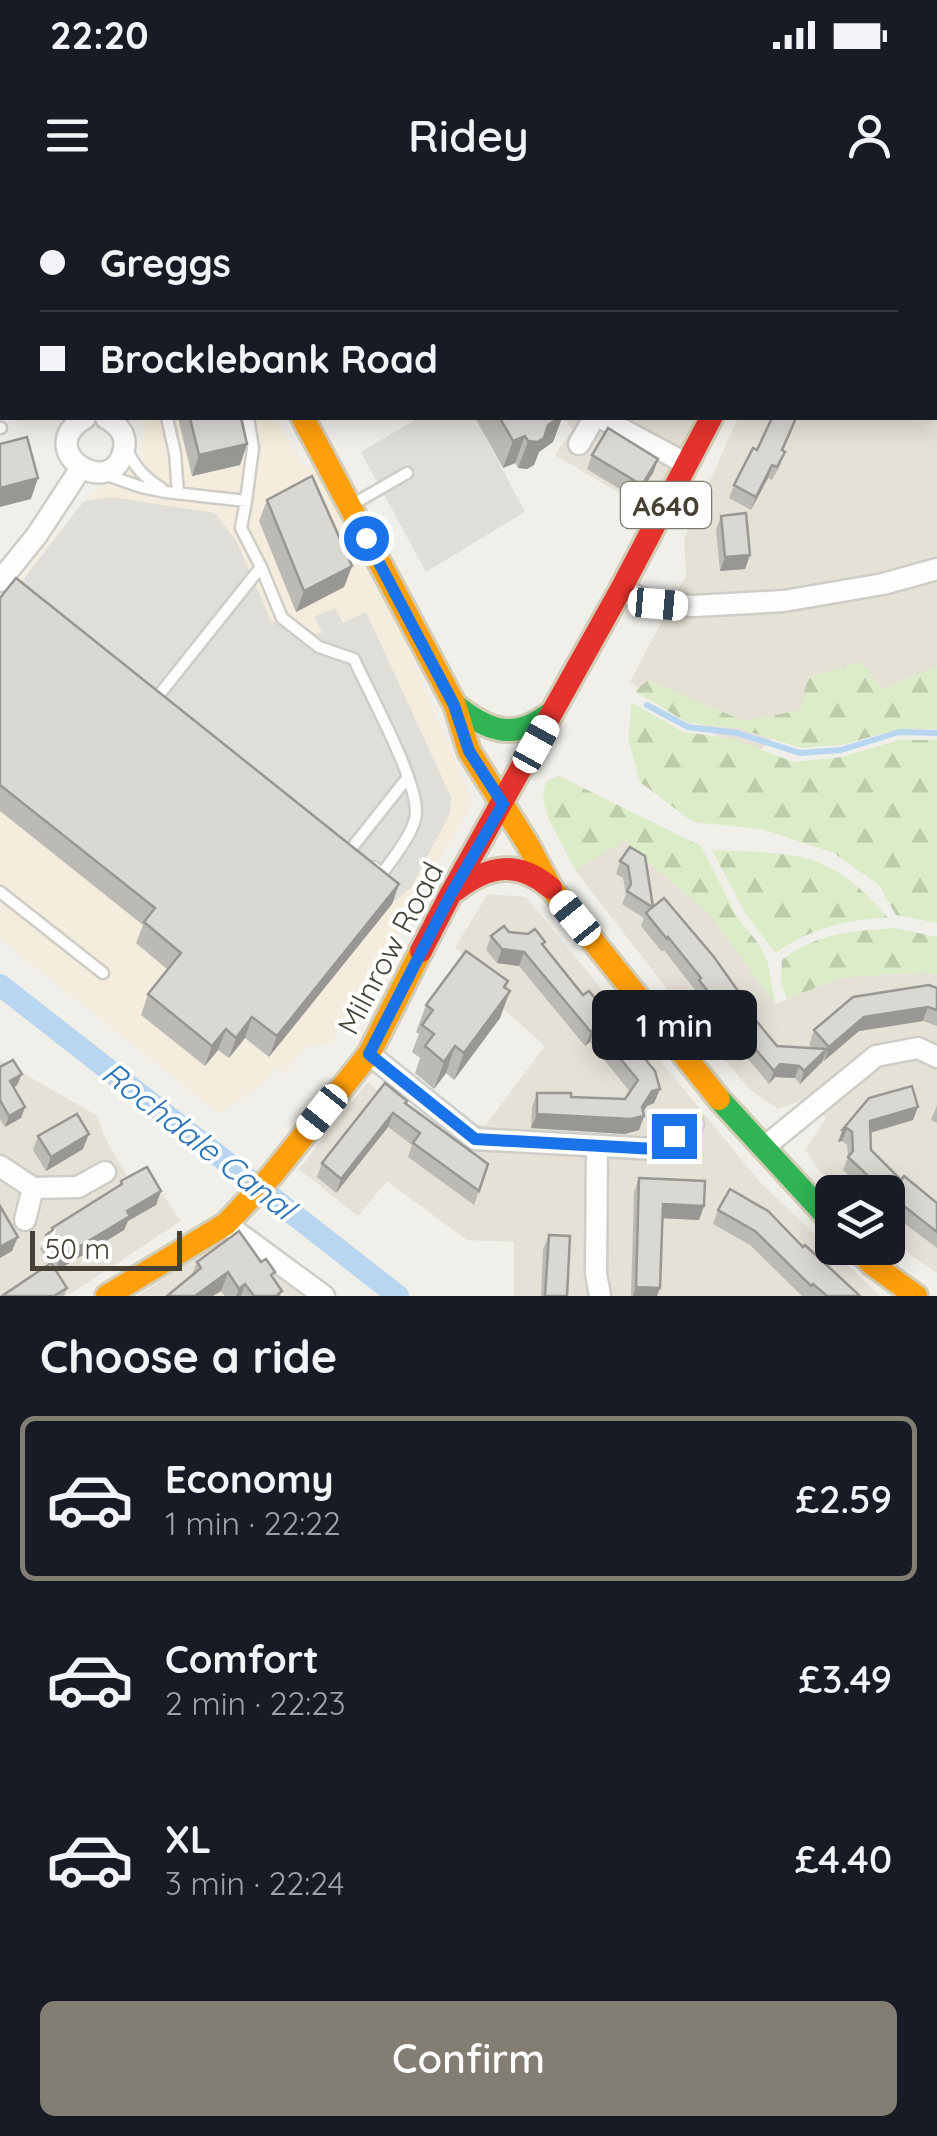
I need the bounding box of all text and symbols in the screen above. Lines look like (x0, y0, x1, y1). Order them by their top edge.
text: 22:20 (50, 11, 149, 59)
text: Ridey (408, 107, 529, 163)
icon: menu (40, 108, 95, 163)
icon: person (842, 108, 897, 163)
text: Greggs (100, 239, 231, 287)
text: Brocklebank Road (100, 335, 438, 383)
road number: A640 (621, 482, 711, 528)
route start (344, 516, 389, 561)
car (627, 586, 689, 622)
car (508, 710, 564, 778)
street label: Milnrow Road (329, 855, 451, 1041)
car (544, 885, 606, 951)
callout: 1 min (592, 991, 756, 1061)
text: 1 min (636, 1005, 713, 1045)
water label: Rochdale Canal (95, 1052, 306, 1230)
car (291, 1079, 353, 1145)
route end (652, 1114, 697, 1159)
map controls (815, 1175, 905, 1265)
button: layers (815, 1175, 905, 1265)
scale bar (30, 1226, 182, 1270)
text: 50 m (45, 1231, 110, 1266)
text: Choose a ride (40, 1328, 337, 1384)
icon: car (45, 1454, 135, 1544)
text: Economy (165, 1455, 334, 1503)
text: £2.59 (795, 1475, 892, 1523)
text: 1 min · 22:22 (165, 1503, 341, 1543)
icon: car (45, 1634, 135, 1724)
text: Comfort (165, 1635, 319, 1683)
text: £3.49 (798, 1655, 892, 1703)
text: 2 min · 22:23 (165, 1683, 346, 1723)
icon: car (45, 1814, 135, 1904)
text: XL (165, 1815, 211, 1863)
text: £4.40 (795, 1835, 892, 1883)
text: 3 min · 22:24 (165, 1863, 344, 1903)
button: Confirm (40, 2001, 897, 2116)

